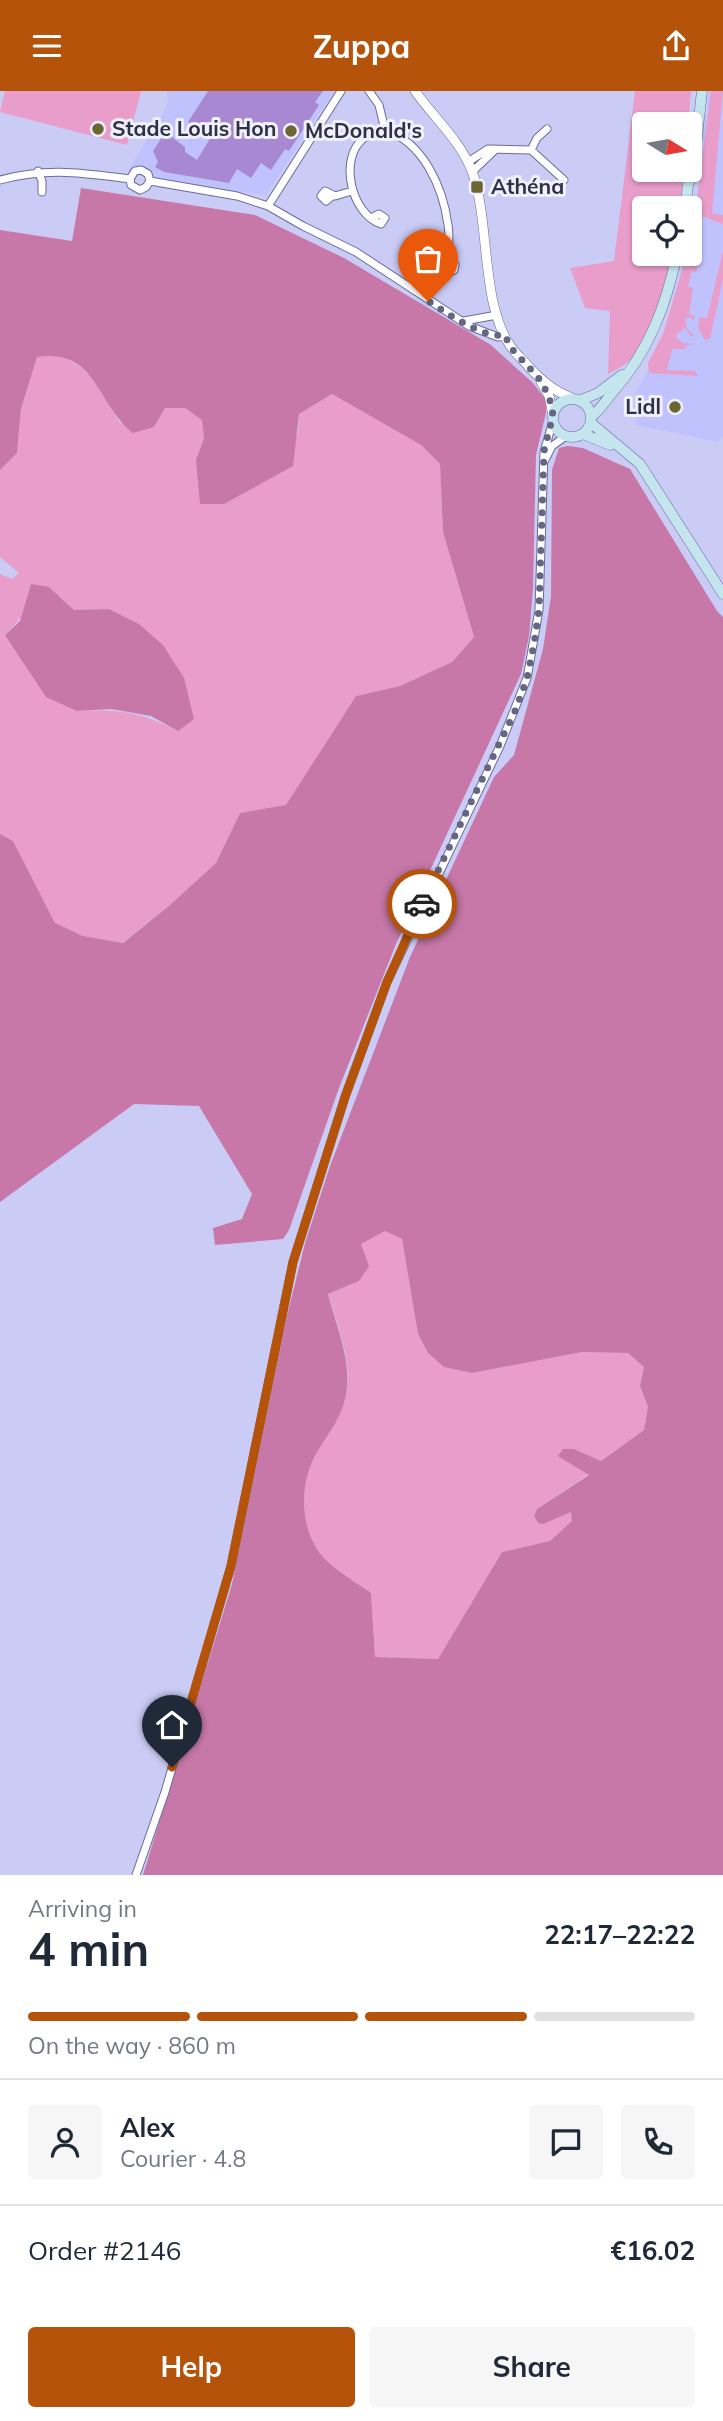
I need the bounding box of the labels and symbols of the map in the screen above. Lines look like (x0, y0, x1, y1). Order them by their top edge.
north arrow (632, 112, 702, 182)
place label: Stade Louis Hon (112, 115, 276, 141)
place label: McDonald's (305, 117, 422, 143)
marker: Stade Louis Hon (90, 121, 106, 137)
marker: McDonald's (283, 123, 299, 139)
place label: Athéna (491, 173, 564, 199)
marker: Athéna (469, 179, 485, 195)
pin (398, 229, 458, 301)
place label: Lidl (625, 393, 661, 419)
marker: Lidl (667, 399, 683, 415)
courier (387, 869, 457, 939)
pin (142, 1695, 202, 1767)

